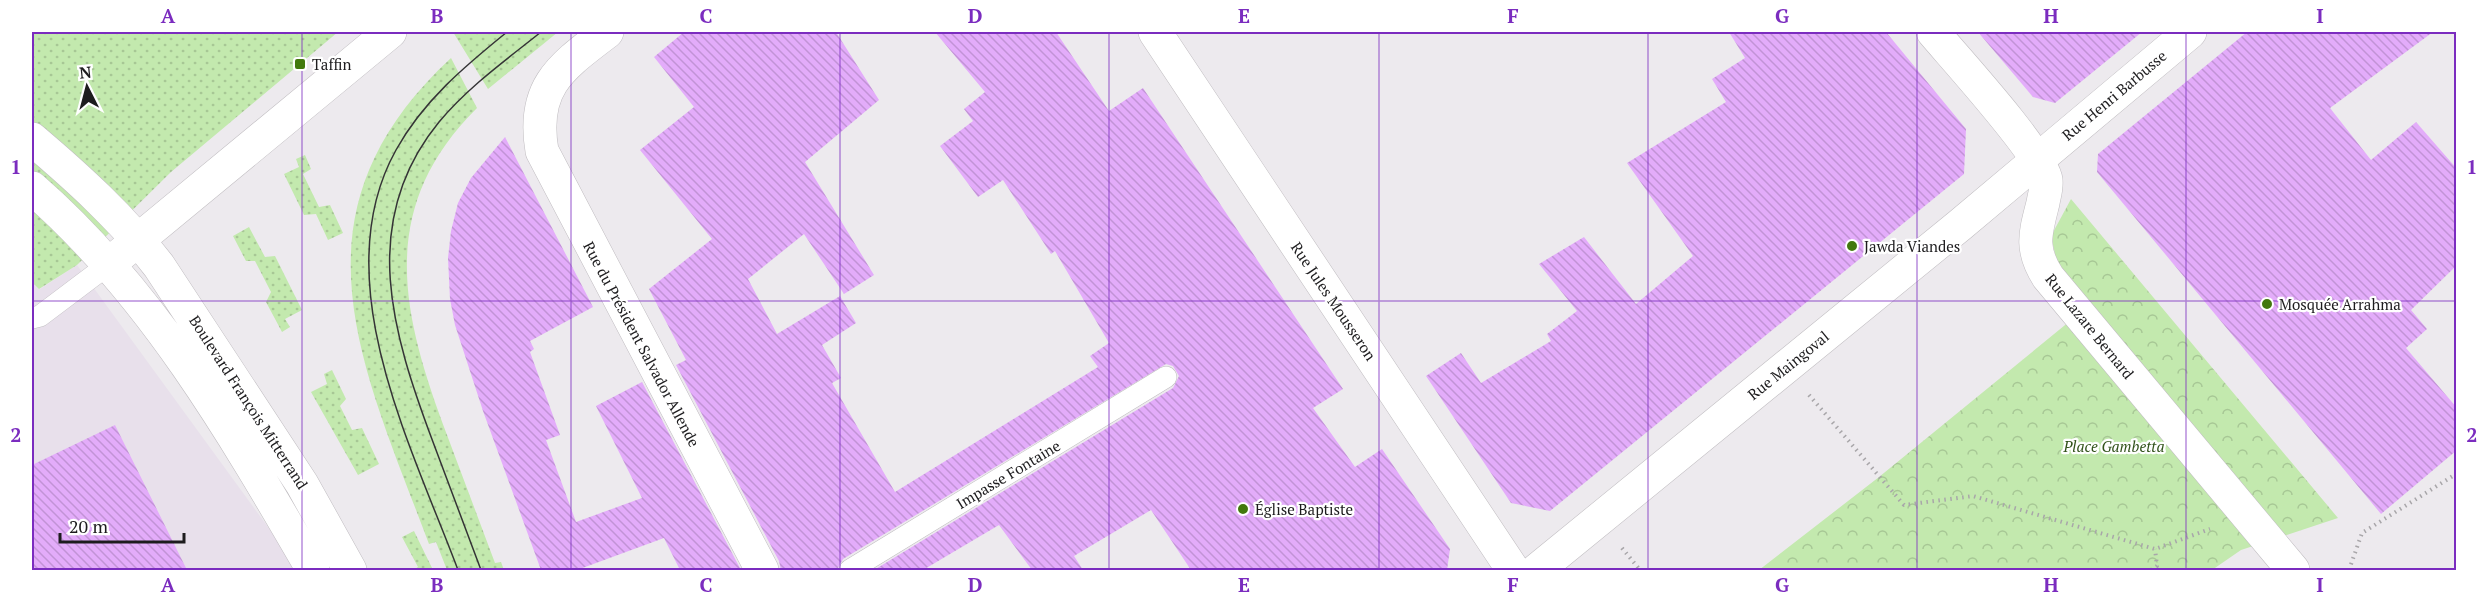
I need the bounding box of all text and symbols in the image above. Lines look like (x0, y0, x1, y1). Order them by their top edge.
text: A (161, 2, 176, 29)
text: B (431, 2, 444, 29)
text: C (699, 2, 713, 29)
text: D (968, 2, 982, 29)
text: E (1238, 2, 1250, 29)
text: F (1507, 2, 1519, 29)
text: G (1775, 2, 1789, 29)
text: H (2043, 2, 2059, 29)
text: I (2316, 2, 2324, 29)
street label: Rue Henri Barbusse (2058, 45, 2170, 145)
place label: Taffin (312, 54, 352, 74)
north arrow (57, 57, 117, 117)
marker: Taffin (293, 57, 307, 71)
text: N (78, 61, 93, 84)
text: 1 (10, 153, 22, 180)
text: 1 (2466, 153, 2478, 180)
place label: Jawda Viandes (1864, 236, 1960, 256)
street label: Rue du Président Salvador Allende (579, 238, 705, 450)
street label: Rue Jules Mousseron (1287, 238, 1381, 364)
marker: Jawda Viandes (1845, 239, 1859, 253)
street label: Rue Lazare Bernard (2041, 269, 2139, 383)
place label: Mosquée Arrahma (2279, 294, 2401, 314)
marker: Mosquée Arrahma (2260, 297, 2274, 311)
street label: Boulevard François Mitterrand (185, 311, 313, 493)
street label: Rue Maingoval (1743, 326, 1833, 404)
text: 2 (10, 421, 22, 448)
text: 2 (2466, 421, 2478, 448)
street label: Impasse Fontaine (952, 435, 1064, 513)
park label: Place Gambetta (2063, 436, 2164, 456)
place label: Église Baptiste (1255, 499, 1353, 519)
marker: Église Baptiste (1236, 502, 1250, 516)
scale bar (60, 506, 184, 544)
text: 20 m (69, 514, 109, 538)
text: A (161, 571, 176, 598)
text: B (431, 571, 444, 598)
text: C (699, 571, 713, 598)
text: D (968, 571, 982, 598)
text: E (1238, 571, 1250, 598)
text: F (1507, 571, 1519, 598)
text: G (1775, 571, 1789, 598)
text: H (2043, 571, 2059, 598)
text: I (2316, 571, 2324, 598)

